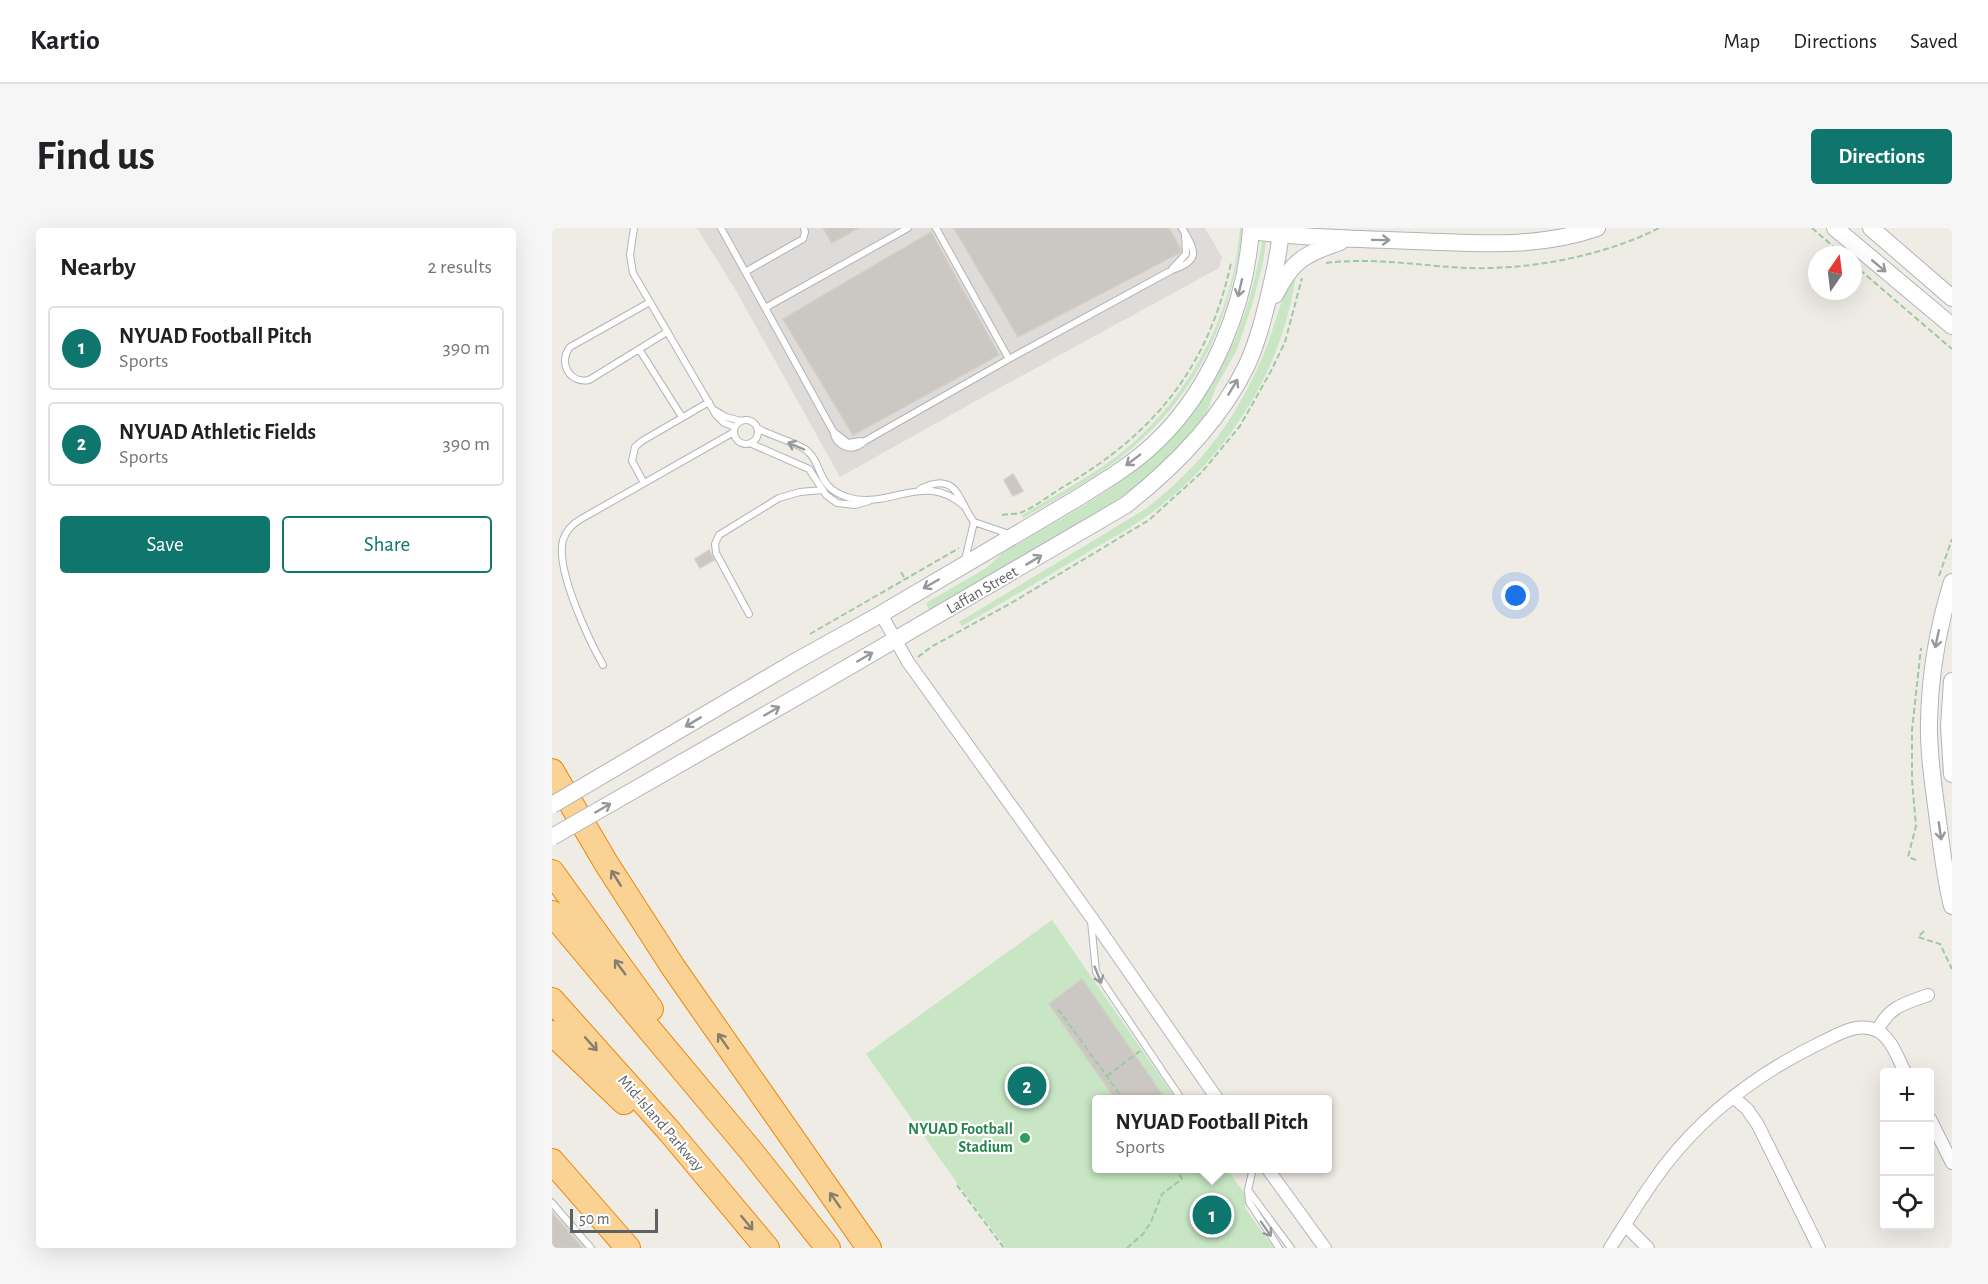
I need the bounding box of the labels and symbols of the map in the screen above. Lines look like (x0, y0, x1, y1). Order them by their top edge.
one-way arrow (1371, 234, 1391, 246)
north arrow (1808, 246, 1862, 300)
one-way arrow (1871, 259, 1887, 272)
one-way arrow (1234, 279, 1246, 298)
one-way arrow (1228, 379, 1240, 396)
one-way arrow (787, 440, 806, 451)
one-way arrow (1125, 453, 1141, 466)
one-way arrow (1025, 554, 1042, 566)
street label: Laffan Street (944, 563, 1020, 617)
one-way arrow (923, 578, 940, 590)
your location (1501, 581, 1530, 610)
one-way arrow (1931, 628, 1942, 648)
one-way arrow (856, 651, 873, 663)
one-way arrow (763, 705, 780, 717)
one-way arrow (685, 716, 702, 728)
one-way arrow (594, 802, 611, 814)
one-way arrow (1934, 820, 1945, 840)
one-way arrow (609, 870, 621, 887)
one-way arrow (614, 959, 627, 975)
one-way arrow (1093, 965, 1104, 983)
one-way arrow (717, 1033, 729, 1049)
one-way arrow (584, 1036, 598, 1051)
pin: 2 (1008, 1064, 1046, 1108)
street label: Mid-Island Parkway (614, 1072, 707, 1175)
place label: NYUAD Football Stadium (908, 1121, 1013, 1155)
marker: NYUAD Football Stadium (1018, 1131, 1032, 1145)
pin: 1 (1192, 1192, 1232, 1238)
one-way arrow (829, 1193, 841, 1209)
scale bar (570, 1206, 658, 1234)
one-way arrow (740, 1215, 754, 1230)
one-way arrow (1260, 1220, 1272, 1236)

